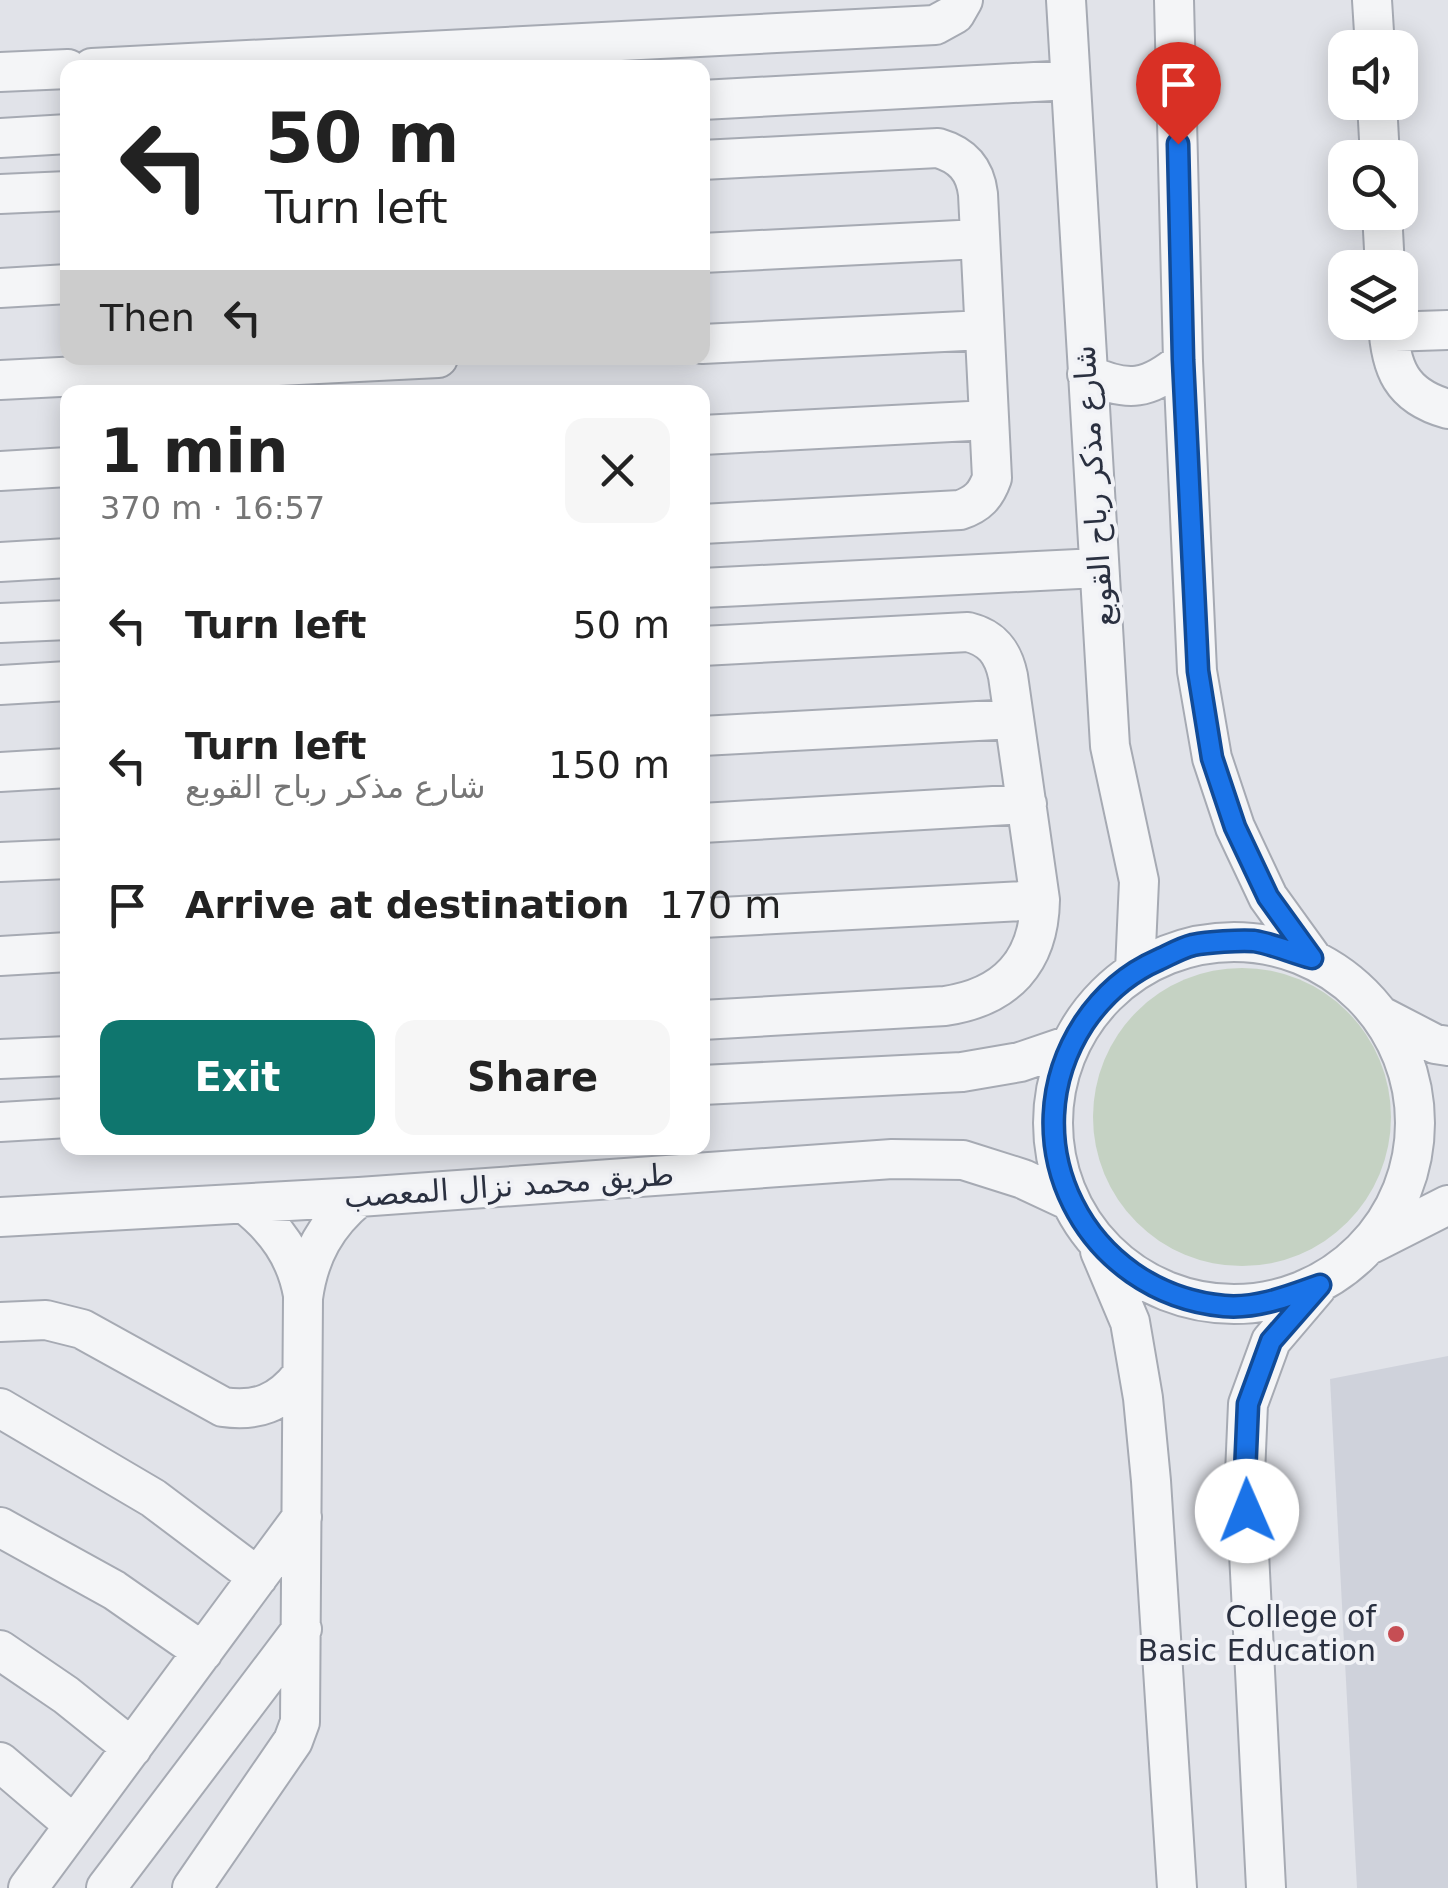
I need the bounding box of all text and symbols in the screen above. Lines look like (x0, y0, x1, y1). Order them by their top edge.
map controls (1328, 30, 1418, 340)
button: sound (1328, 30, 1418, 120)
pin (1136, 42, 1221, 145)
icon: arrive (1151, 57, 1206, 112)
text: 50 m (265, 97, 460, 179)
icon: left (100, 100, 230, 230)
button: search (1328, 140, 1418, 230)
text: Turn left (265, 181, 448, 234)
button: layers (1328, 250, 1418, 340)
icon: left (215, 290, 270, 345)
text: Then (100, 296, 195, 340)
street label: شارع مذكر رباح القوبع (1066, 344, 1122, 628)
text: 1 min (100, 416, 288, 486)
button: close (565, 418, 670, 523)
text: 370 m · 16:57 (100, 489, 325, 527)
icon: left (100, 598, 155, 653)
text: Turn left (185, 603, 366, 647)
text: 50 m (573, 603, 670, 647)
text: Turn left (185, 724, 366, 768)
icon: left (100, 738, 155, 793)
text: 150 m (548, 743, 670, 787)
text: شارع مذكر رباح القوبع (185, 768, 486, 806)
icon: arrive (100, 878, 155, 933)
text: Arrive at destination (185, 883, 630, 927)
text: 170 m (660, 883, 781, 927)
button: Exit (100, 1020, 375, 1135)
button: Share (395, 1020, 670, 1135)
street label: طريق محمد نزال المعصب (343, 1157, 675, 1214)
position arrow (1195, 1459, 1299, 1563)
place label: College of Basic Education (1138, 1599, 1377, 1668)
marker: College of Basic Education (1385, 1623, 1407, 1645)

